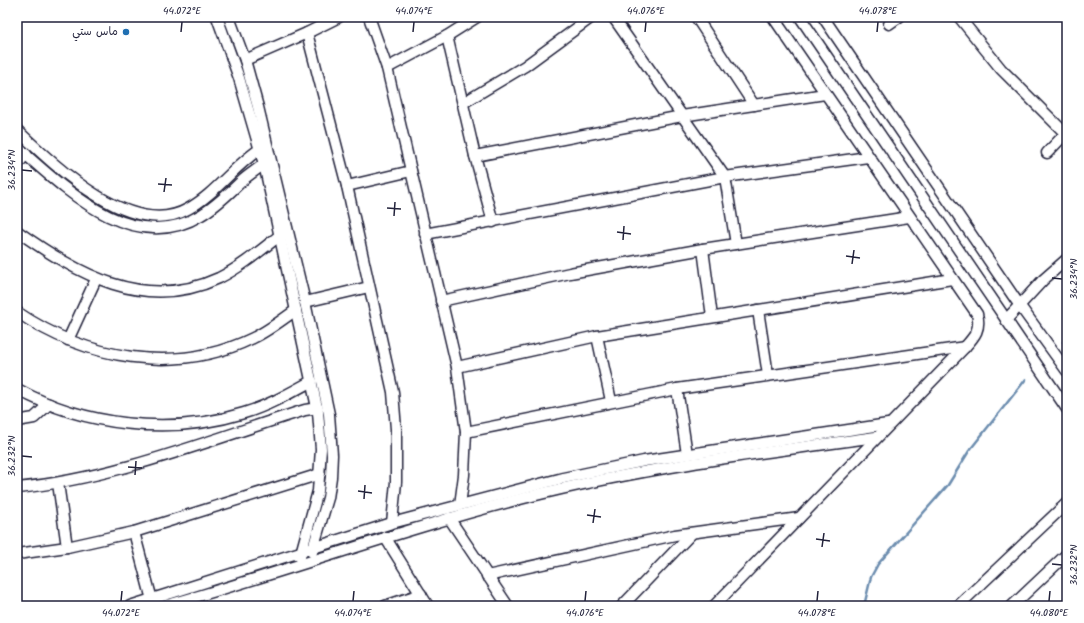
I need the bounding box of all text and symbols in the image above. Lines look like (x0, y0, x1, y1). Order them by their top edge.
text: 44.072°E (163, 3, 202, 19)
text: 44.074°E (395, 3, 434, 19)
text: 44.076°E (627, 3, 666, 19)
text: 44.078°E (859, 3, 898, 19)
place label: ماس ستي (72, 23, 118, 42)
marker: ماس ستي (121, 27, 131, 37)
text: 36.234°N (4, 149, 20, 190)
text: 36.234°N (1066, 258, 1082, 299)
text: 36.232°N (4, 435, 20, 477)
text: 36.232°N (1066, 544, 1082, 586)
text: 44.072°E (102, 605, 141, 621)
text: 44.074°E (334, 605, 373, 621)
text: 44.076°E (566, 605, 605, 621)
text: 44.078°E (798, 605, 837, 621)
text: 44.080°E (1030, 605, 1069, 621)

